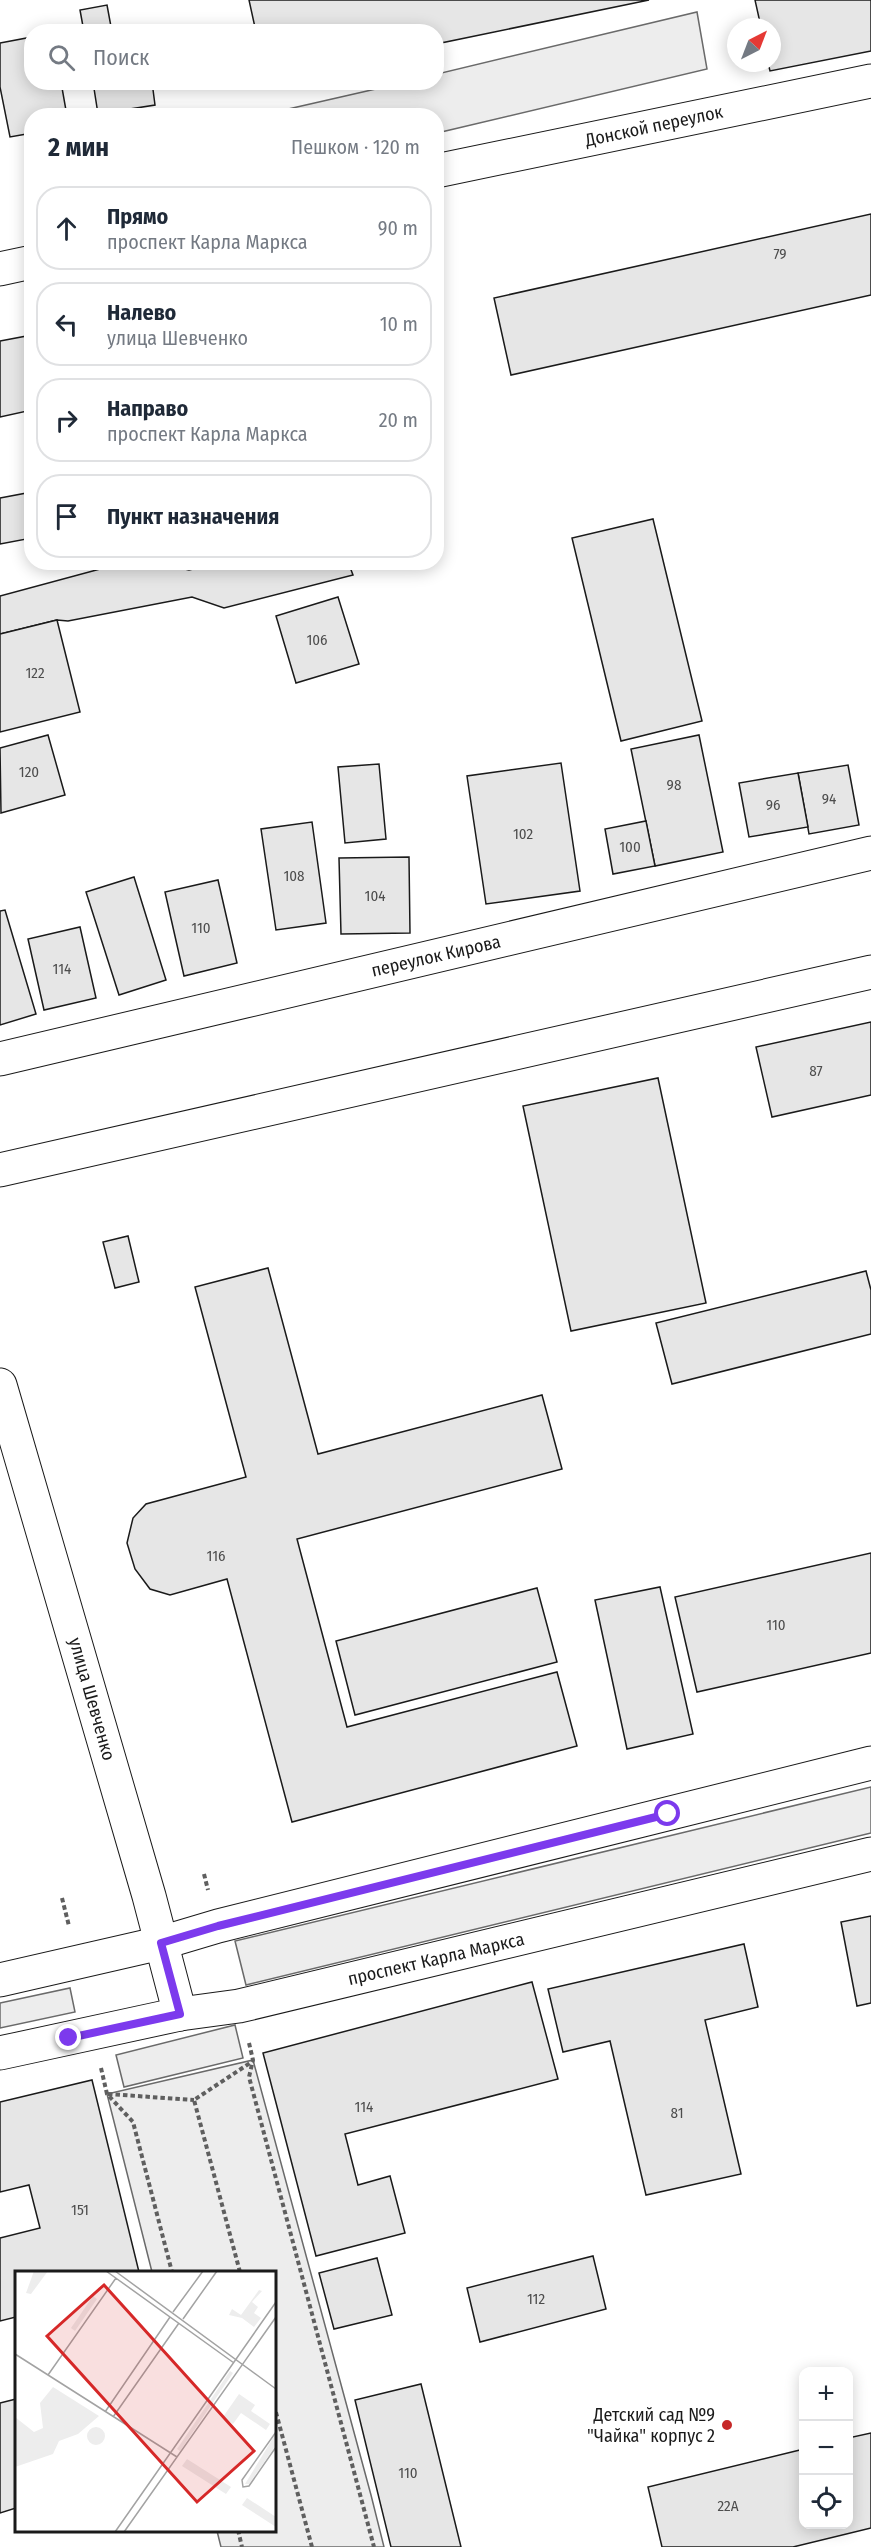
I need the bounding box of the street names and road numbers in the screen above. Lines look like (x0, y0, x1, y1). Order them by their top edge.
street label: Донской переулок (582, 101, 725, 152)
street label: переулок Кирова (369, 930, 503, 982)
street label: улица Шевченко (64, 1635, 120, 1763)
street label: проспект Карла Маркса (346, 1928, 527, 1990)

